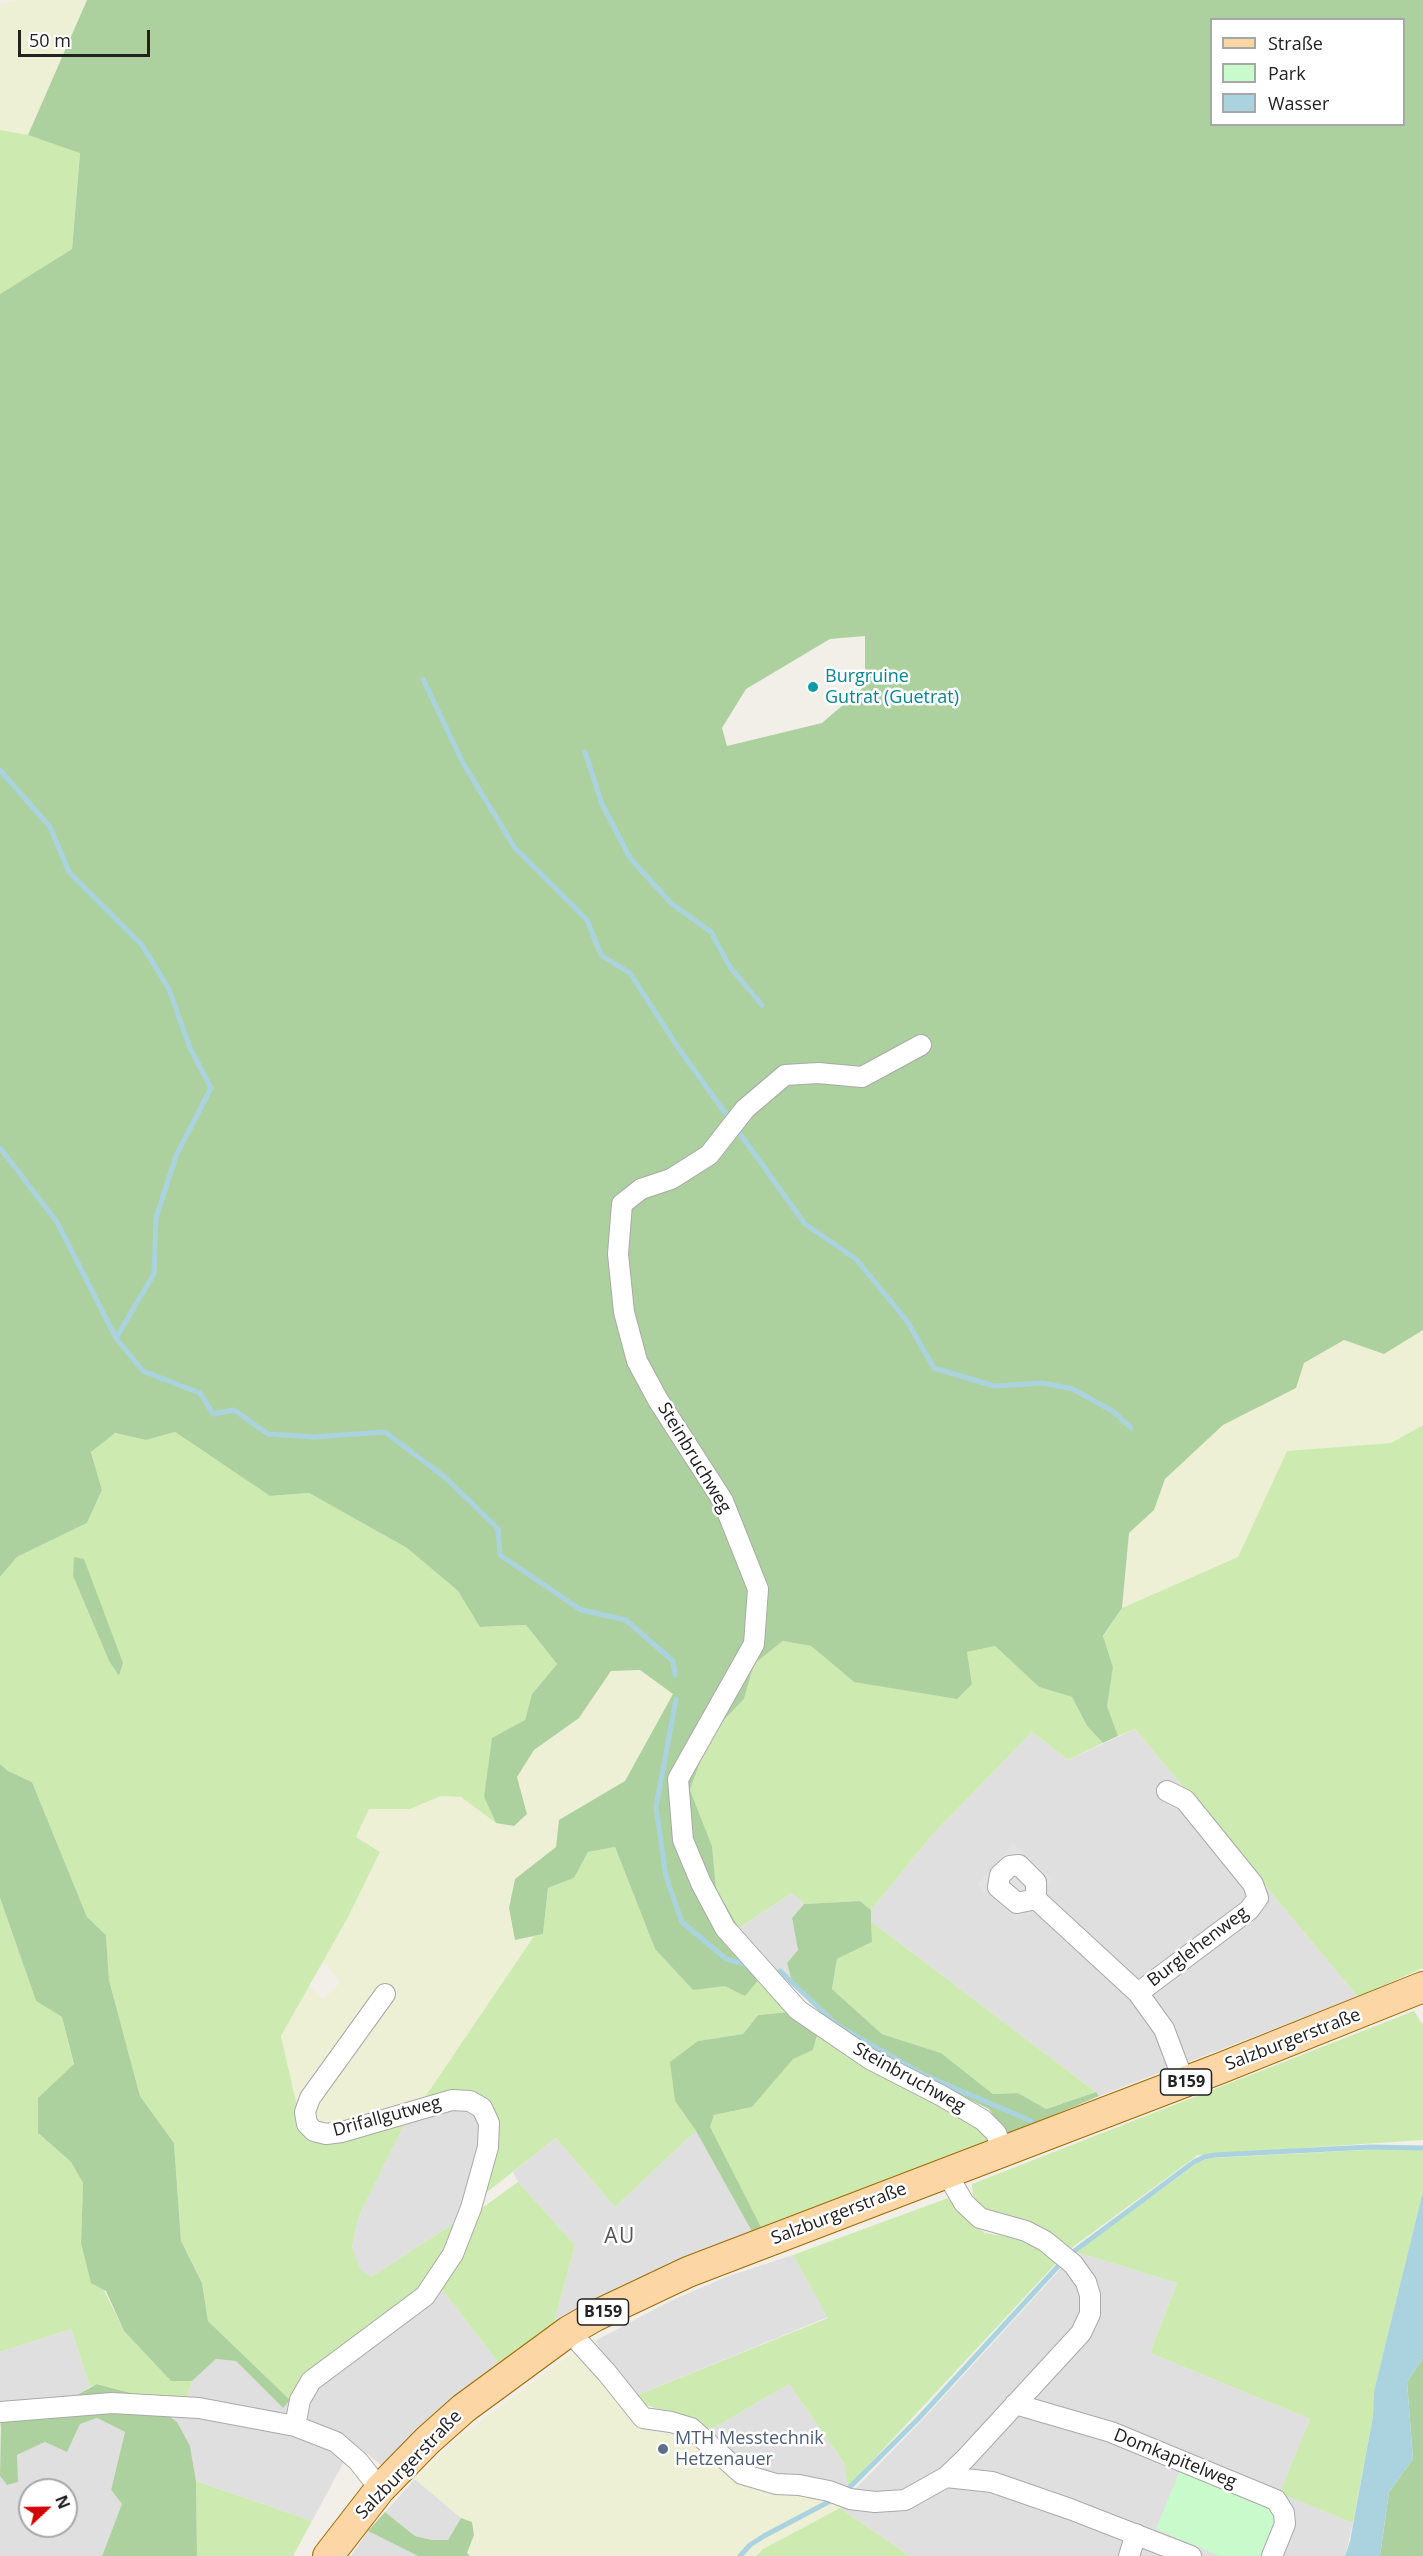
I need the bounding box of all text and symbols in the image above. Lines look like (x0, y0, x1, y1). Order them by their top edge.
scale bar (21, 18, 153, 56)
legend (1210, 18, 1405, 126)
text: 50 m (29, 28, 71, 52)
text: Straße (1268, 31, 1323, 55)
text: Park (1268, 61, 1306, 85)
text: Wasser (1268, 91, 1329, 115)
place label: Burgruine Gutrat (Guetrat) (825, 666, 959, 708)
marker: Burgruine Gutrat (Guetrat) (806, 680, 820, 694)
street label: Steinbruchweg (653, 1399, 735, 1517)
street label: Burglehenweg (1143, 1902, 1253, 1992)
street label: Salzburgerstraße (1222, 2004, 1364, 2076)
street label: Steinbruchweg (849, 2038, 969, 2118)
road number: B159 (1160, 2069, 1212, 2095)
street label: Drifallgutweg (331, 2092, 443, 2142)
street label: Salzburgerstraße (768, 2178, 910, 2250)
district label: AU (604, 2224, 636, 2250)
road number: B159 (578, 2299, 628, 2325)
street label: Salzburgerstraße (352, 2406, 466, 2524)
street label: Domkapitelweg (1110, 2425, 1240, 2493)
place label: MTH Messtechnik Hetzenauer (675, 2428, 824, 2470)
marker: MTH Messtechnik Hetzenauer (656, 2442, 670, 2456)
north arrow (18, 2478, 78, 2538)
text: N (50, 2492, 75, 2512)

